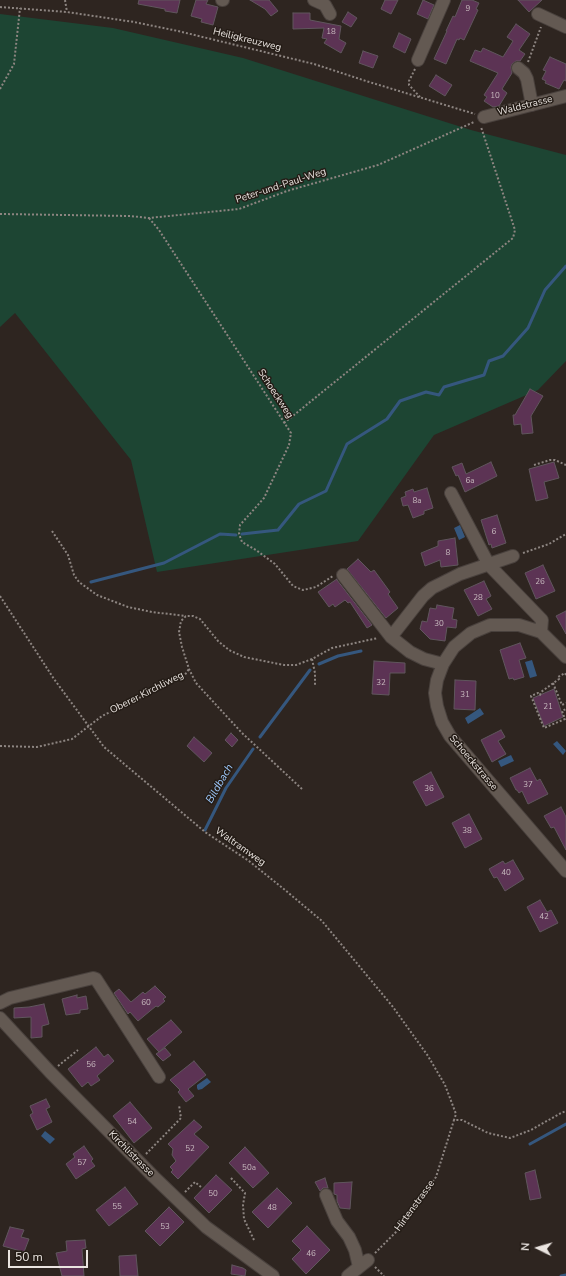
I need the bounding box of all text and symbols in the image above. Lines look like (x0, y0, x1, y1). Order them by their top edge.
house number: 9 (466, 4, 470, 14)
street label: Heiligkreuzweg (212, 26, 282, 54)
house number: 18 (326, 27, 336, 37)
house number: 10 (490, 91, 500, 101)
street label: Waldstrasse (496, 93, 554, 119)
street label: Peter-und-Paul-Weg (234, 166, 328, 206)
street label: Schoeckweg (255, 367, 295, 421)
house number: 6a (465, 476, 475, 486)
house number: 8a (412, 496, 422, 506)
house number: 6 (492, 527, 496, 537)
house number: 8 (446, 548, 450, 558)
house number: 26 (535, 577, 545, 587)
house number: 28 (473, 593, 483, 603)
house number: 30 (434, 619, 444, 629)
street label: Oberer Kirchliweg (108, 669, 186, 717)
house number: 32 (376, 678, 386, 688)
house number: 31 (460, 690, 470, 700)
house number: 21 (543, 702, 553, 712)
street label: Schoeckstrasse (446, 733, 500, 793)
water label: Bildbach (203, 762, 237, 806)
house number: 37 (523, 780, 533, 790)
house number: 36 (424, 784, 434, 794)
street label: Waltramweg (212, 825, 268, 869)
house number: 38 (462, 826, 472, 836)
house number: 40 (501, 868, 511, 878)
house number: 42 (539, 912, 549, 922)
house number: 60 (141, 998, 151, 1008)
house number: 56 (86, 1060, 96, 1070)
house number: 54 (127, 1117, 137, 1127)
street label: Kirchlistrasse (106, 1129, 156, 1179)
house number: 52 (185, 1144, 195, 1154)
house number: 57 (77, 1158, 87, 1168)
house number: 50a (242, 1163, 256, 1173)
street label: Hirtenstrasse (392, 1178, 438, 1234)
house number: 50 (208, 1189, 218, 1199)
house number: 55 (112, 1202, 122, 1212)
house number: 48 (267, 1203, 277, 1213)
house number: 53 (160, 1222, 170, 1232)
north arrow (518, 1228, 558, 1268)
scale bar (10, 1242, 90, 1268)
text: N (518, 1242, 533, 1252)
text: 50 m (15, 1249, 43, 1265)
house number: 46 (306, 1249, 316, 1259)

